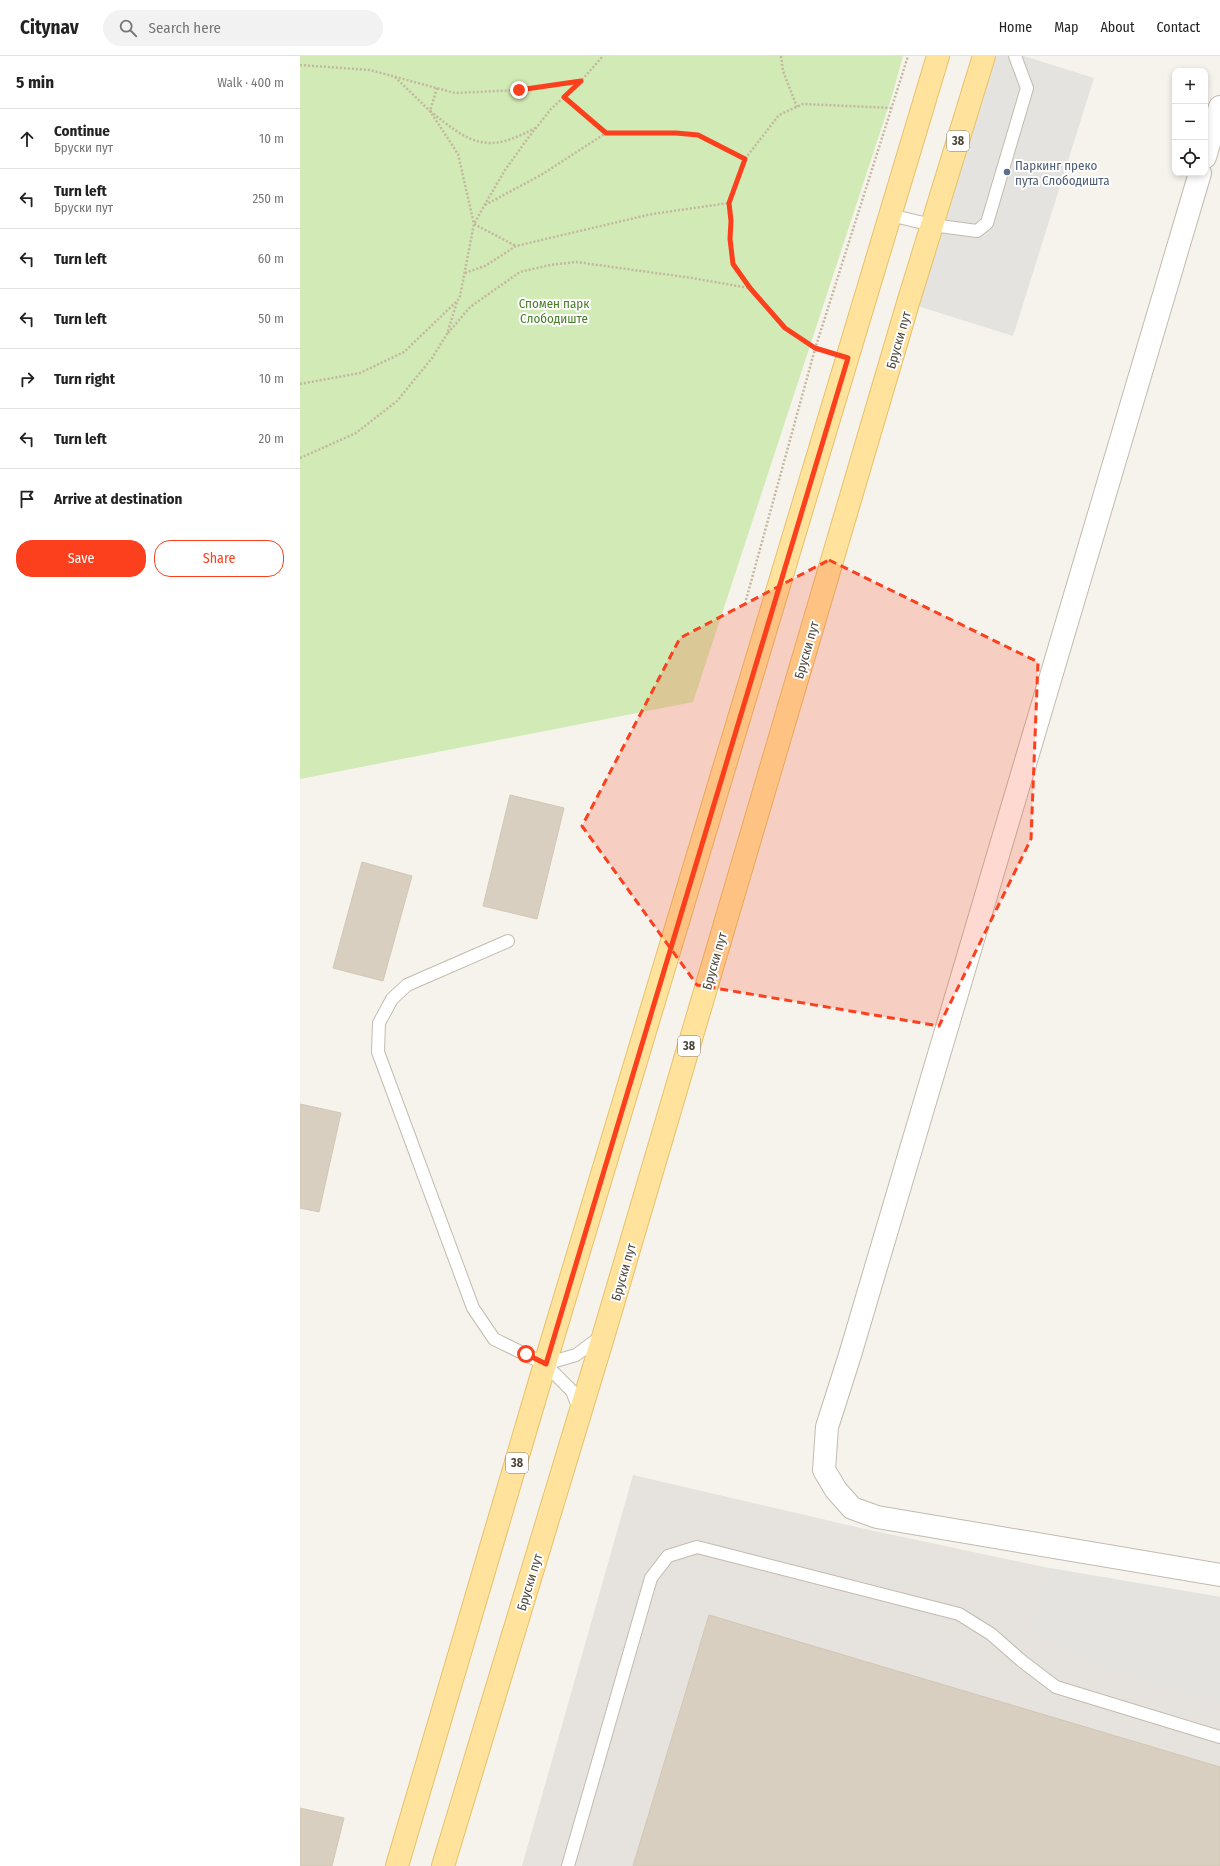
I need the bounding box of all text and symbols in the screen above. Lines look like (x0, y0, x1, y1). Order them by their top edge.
search box (103, 10, 383, 46)
text: Citynav (20, 16, 79, 39)
icon: search (117, 17, 139, 39)
text: Search here (149, 19, 221, 37)
text: Home (999, 19, 1032, 36)
text: Map (1054, 19, 1078, 36)
text: About (1100, 19, 1135, 36)
text: Contact (1157, 19, 1200, 36)
map controls (1172, 68, 1208, 176)
button: + (1172, 68, 1208, 104)
text: 5 min (16, 72, 54, 93)
text: Walk · 400 m (217, 75, 284, 90)
route end (510, 81, 528, 99)
button: − (1172, 104, 1208, 140)
text: Continue (54, 122, 110, 140)
icon: ahead (16, 128, 38, 150)
text: 10 m (259, 131, 284, 146)
road number: 38 (947, 131, 969, 151)
text: Бруски пут (54, 140, 113, 155)
button: locate (1172, 140, 1208, 176)
place label: Паркинг преко пута Слободишта (1015, 158, 1110, 188)
marker: Паркинг преко пута Слободишта (1002, 167, 1012, 177)
text: Turn left (54, 182, 107, 200)
icon: left (16, 188, 38, 210)
text: 250 m (252, 191, 284, 206)
text: Бруски пут (54, 200, 113, 215)
icon: left (16, 248, 38, 270)
text: Turn left (54, 250, 107, 268)
text: 60 m (258, 251, 284, 266)
park label: Спомен парк Слободиште (519, 296, 589, 326)
icon: left (16, 308, 38, 330)
street label: Бруски пут (883, 309, 914, 371)
text: Turn left (54, 310, 107, 328)
text: 50 m (258, 311, 284, 326)
icon: right (16, 368, 38, 390)
text: Turn right (54, 370, 115, 388)
text: 10 m (259, 371, 284, 386)
icon: left (16, 428, 38, 450)
text: Turn left (54, 430, 107, 448)
text: 20 m (258, 431, 284, 446)
icon: arrive (16, 488, 38, 510)
text: Arrive at destination (54, 490, 182, 508)
button: Save (16, 540, 146, 577)
button: Share (154, 540, 284, 577)
street label: Бруски пут (791, 619, 822, 681)
street label: Бруски пут (699, 930, 730, 992)
road number: 38 (678, 1036, 700, 1056)
street label: Бруски пут (608, 1241, 639, 1303)
route start (517, 1345, 535, 1363)
road number: 38 (506, 1453, 528, 1473)
street label: Бруски пут (514, 1551, 545, 1613)

